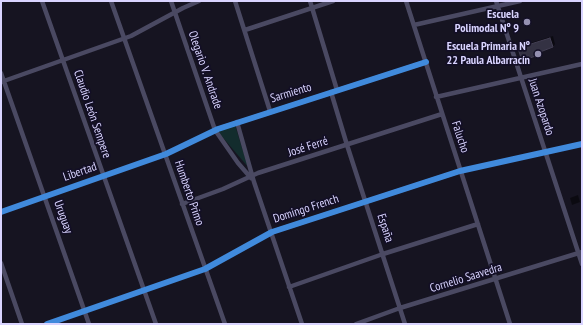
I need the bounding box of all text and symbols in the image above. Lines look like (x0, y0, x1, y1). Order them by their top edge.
place label: Escuela Polimodal Nº 9 (455, 8, 519, 36)
marker: Escuela Polimodal Nº 9 (522, 17, 532, 27)
street label: Olegario V. Andrade (185, 29, 225, 111)
place label: Escuela Primaria Nº 22 Paula Albarracín (447, 40, 530, 68)
marker: Escuela Primaria Nº 22 Paula Albarracín (533, 49, 543, 59)
street label: Claudio León Sempere (70, 68, 114, 160)
street label: Juan Azopardo (525, 77, 557, 137)
street label: Sarmiento (269, 80, 313, 106)
street label: Falucho (448, 119, 472, 155)
street label: José Ferré (286, 134, 330, 160)
street label: Humberto Primo (171, 158, 207, 228)
street label: Libertad (61, 160, 99, 184)
street label: Domingo French (271, 192, 341, 226)
street label: Uruguay (50, 198, 76, 236)
street label: España (374, 212, 396, 244)
street label: Cornelio Saavedra (428, 260, 504, 296)

